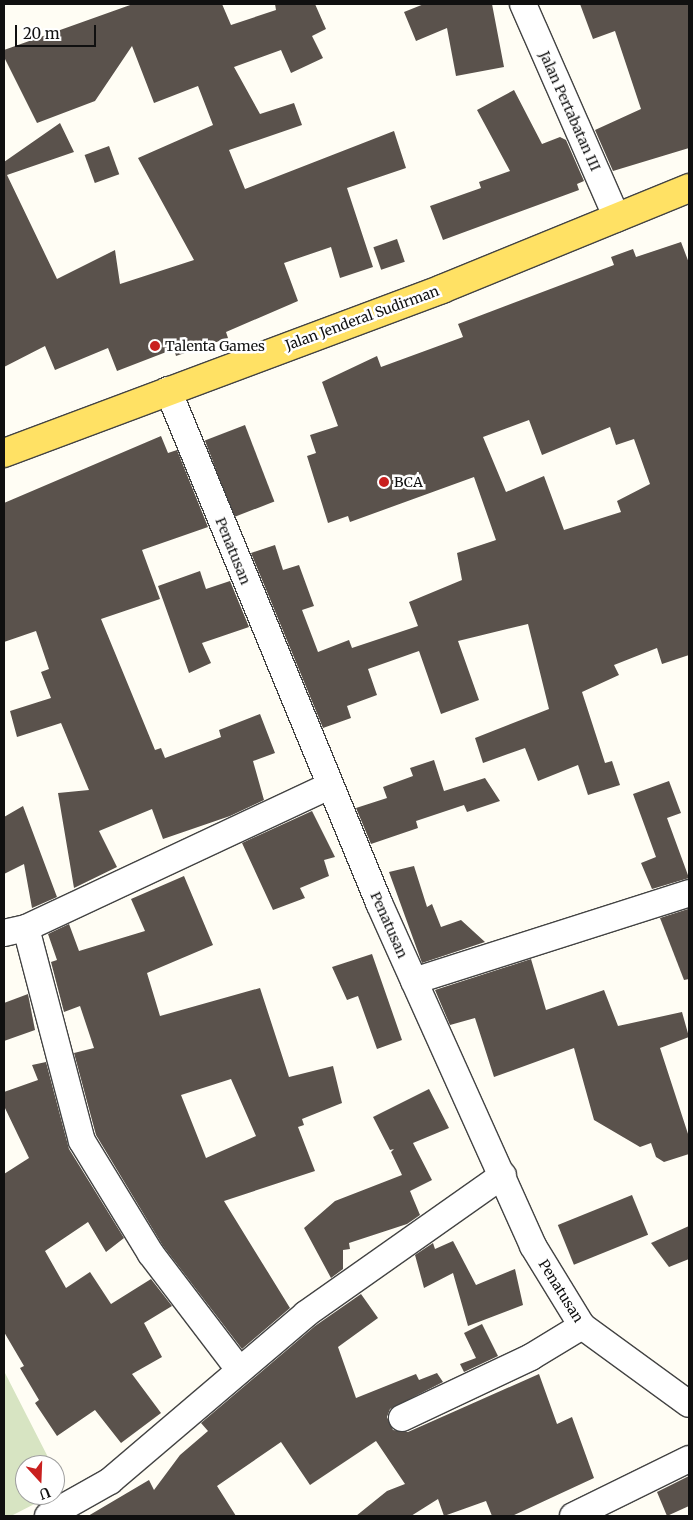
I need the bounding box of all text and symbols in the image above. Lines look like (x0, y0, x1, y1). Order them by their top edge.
scale bar (18, 15, 99, 47)
text: 20 m (23, 24, 60, 43)
street label: Jalan Pertabatan III (536, 48, 604, 174)
street label: Jalan Jenderal Sudirman (283, 282, 441, 354)
place label: Talenta Games (165, 338, 265, 354)
marker: Talenta Games (149, 340, 161, 352)
place label: BCA (394, 474, 423, 490)
marker: BCA (378, 476, 390, 488)
street label: Penatusan (212, 515, 254, 587)
street label: Penatusan (367, 889, 411, 961)
street label: Penatusan (535, 1256, 587, 1326)
north arrow (15, 1455, 65, 1505)
text: U (37, 1483, 53, 1503)

